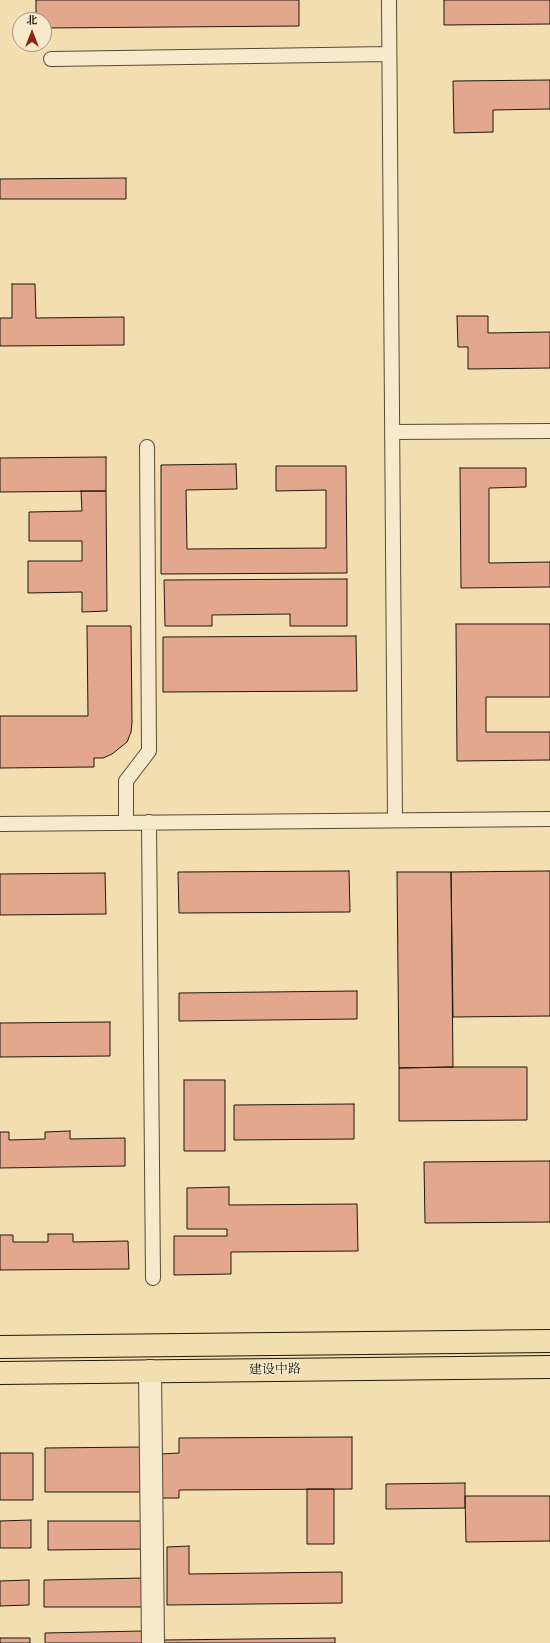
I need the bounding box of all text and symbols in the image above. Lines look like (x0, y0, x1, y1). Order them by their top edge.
north arrow (12, 12, 52, 52)
text: 北 (27, 14, 38, 27)
street label: 建设中路 (249, 1362, 301, 1378)

